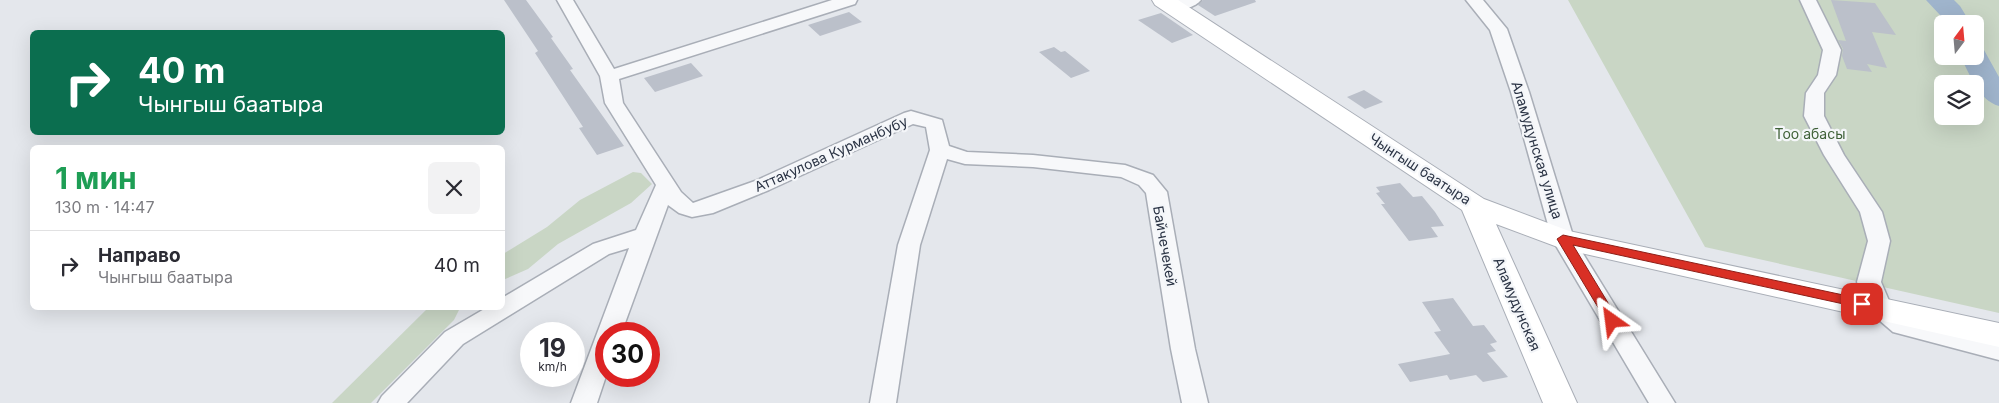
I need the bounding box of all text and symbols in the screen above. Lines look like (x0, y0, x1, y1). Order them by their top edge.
north arrow (1934, 15, 1984, 65)
map controls (1934, 15, 1984, 125)
text: 40 m (138, 49, 226, 91)
icon: right (55, 50, 120, 115)
button: layers (1934, 75, 1984, 125)
street label: Аламудунская улица (1508, 79, 1567, 221)
text: Чынгыш баатыра (138, 91, 324, 117)
street label: Аттакулова Курманбубу (752, 112, 910, 195)
park label: Тоо абасы (1775, 125, 1846, 142)
street label: Чынгыш баатыра (1366, 129, 1474, 208)
text: 1 мин (55, 160, 137, 196)
button: close (428, 162, 480, 214)
text: 130 m · 14:47 (55, 197, 154, 217)
street label: Байчечекей (1150, 204, 1181, 288)
text: Направо (98, 244, 181, 267)
icon: right (55, 252, 83, 280)
text: 40 m (434, 254, 480, 277)
street label: Аламудунская (1490, 255, 1545, 353)
text: Чынгыш баатыра (98, 267, 233, 287)
pin (1841, 283, 1883, 325)
icon: arrive (1848, 290, 1876, 318)
position arrow (1585, 294, 1637, 346)
speed limit sign: 30 (595, 322, 660, 387)
text: 19 (539, 333, 566, 363)
text: km/h (538, 359, 567, 374)

